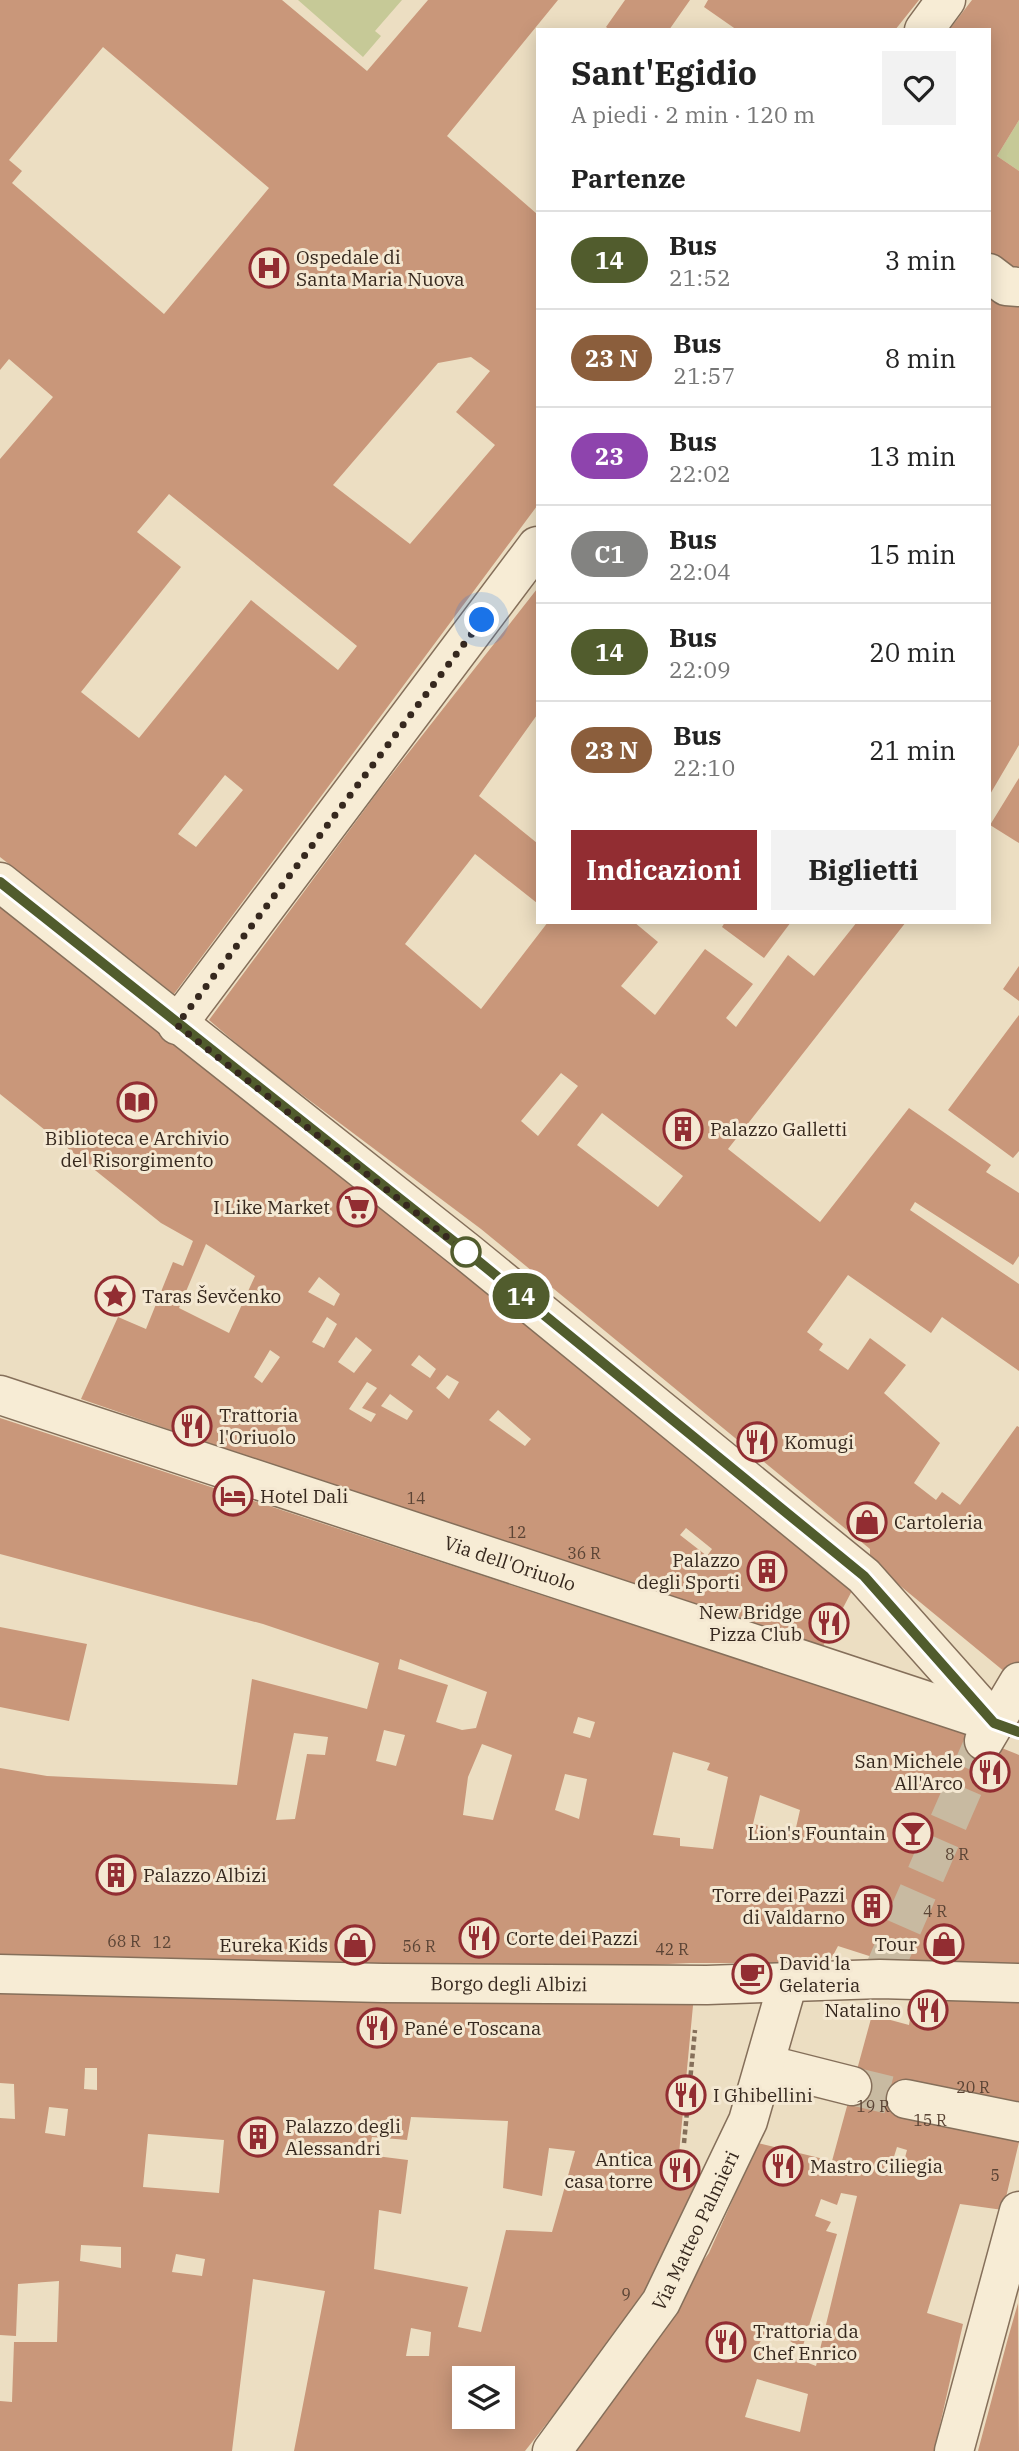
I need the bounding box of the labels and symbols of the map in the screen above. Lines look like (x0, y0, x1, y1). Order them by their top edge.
place label: Ospedale di Santa Maria Nuova (296, 245, 465, 291)
hospital icon: Ospedale di Santa Maria Nuova (248, 247, 290, 289)
your location (464, 602, 499, 637)
library icon: Biblioteca e Archivio del Risorgimento (116, 1081, 158, 1123)
building icon: Palazzo Galletti (662, 1108, 704, 1150)
place label: Palazzo Galletti (710, 1117, 847, 1141)
place label: Biblioteca e Archivio del Risorgimento (45, 1126, 229, 1172)
supermarket icon: I Like Market (336, 1186, 378, 1228)
place label: I Like Market (213, 1195, 330, 1219)
unlabelled marker (451, 1237, 481, 1267)
line badge: 14 (490, 1273, 552, 1319)
place icon: Taras Ševčenko (94, 1275, 136, 1317)
place label: Taras Ševčenko (142, 1284, 281, 1308)
place label: Trattoria l'Oriuolo (219, 1403, 298, 1449)
restaurant icon: Trattoria l'Oriuolo (171, 1405, 213, 1447)
restaurant icon: Komugi (736, 1421, 778, 1463)
place label: Komugi (784, 1430, 854, 1454)
hotel icon: Hotel Dali (212, 1475, 254, 1517)
place label: Hotel Dali (260, 1484, 348, 1508)
house number: 14 (406, 1488, 426, 1508)
shop icon: Cartoleria (846, 1501, 888, 1543)
place label: Cartoleria (894, 1510, 983, 1534)
house number: 12 (507, 1522, 527, 1542)
street label: Via dell'Oriuolo (441, 1530, 579, 1596)
house number: 36 R (567, 1543, 601, 1563)
place label: Palazzo degli Sporti (637, 1548, 740, 1594)
building icon: Palazzo degli Sporti (746, 1550, 788, 1592)
place label: New Bridge Pizza Club (699, 1600, 802, 1646)
restaurant icon: New Bridge Pizza Club (808, 1602, 850, 1644)
place label: San Michele All'Arco (855, 1749, 963, 1795)
restaurant icon: San Michele All'Arco (969, 1751, 1011, 1793)
bar icon: Lion's Fountain (892, 1812, 934, 1854)
place label: Lion's Fountain (747, 1821, 886, 1845)
house number: 8 R (945, 1844, 969, 1864)
building icon: Palazzo Albizi (95, 1854, 137, 1896)
place label: Palazzo Albizi (143, 1863, 267, 1887)
place label: Torre dei Pazzi di Valdarno (712, 1883, 845, 1929)
building icon: Torre dei Pazzi di Valdarno (851, 1885, 893, 1927)
house number: 4 R (923, 1901, 947, 1921)
restaurant icon: Corte dei Pazzi (458, 1917, 500, 1959)
shop icon: Tour (923, 1923, 965, 1965)
shop icon: Eureka Kids (334, 1924, 376, 1966)
place label: Corte dei Pazzi (506, 1926, 638, 1950)
house number: 68 R (107, 1931, 141, 1951)
house number: 12 (152, 1932, 172, 1952)
place label: Tour (875, 1932, 918, 1956)
place label: Eureka Kids (219, 1933, 328, 1957)
house number: 56 R (402, 1936, 436, 1956)
house number: 42 R (655, 1939, 689, 1959)
place label: David la Gelateria (779, 1951, 860, 1997)
cafe icon: David la Gelateria (731, 1953, 773, 1995)
street label: Borgo degli Albizi (430, 1971, 587, 1996)
restaurant icon: Natalino (907, 1989, 949, 2031)
place label: Natalino (825, 1998, 901, 2022)
restaurant icon: Pané e Toscana (356, 2007, 398, 2049)
place label: Pané e Toscana (404, 2016, 541, 2040)
restaurant icon: I Ghibellini (665, 2074, 707, 2116)
house number: 20 R (956, 2077, 990, 2097)
place label: I Ghibellini (713, 2083, 813, 2107)
house number: 19 R (856, 2096, 890, 2116)
house number: 15 R (913, 2110, 947, 2130)
place label: Palazzo degli Alessandri (285, 2114, 401, 2160)
building icon: Palazzo degli Alessandri (237, 2116, 279, 2158)
restaurant icon: Mastro Ciliegia (762, 2145, 804, 2187)
street label: Via Matteo Palmieri (647, 2146, 744, 2316)
place label: Antica casa torre (564, 2147, 653, 2193)
restaurant icon: Antica casa torre (659, 2149, 701, 2191)
place label: Mastro Ciliegia (810, 2154, 943, 2178)
house number: 5 (990, 2165, 1000, 2185)
house number: 9 (621, 2284, 631, 2304)
place label: Trattoria da Chef Enrico (753, 2319, 859, 2365)
restaurant icon: Trattoria da Chef Enrico (705, 2321, 747, 2363)

